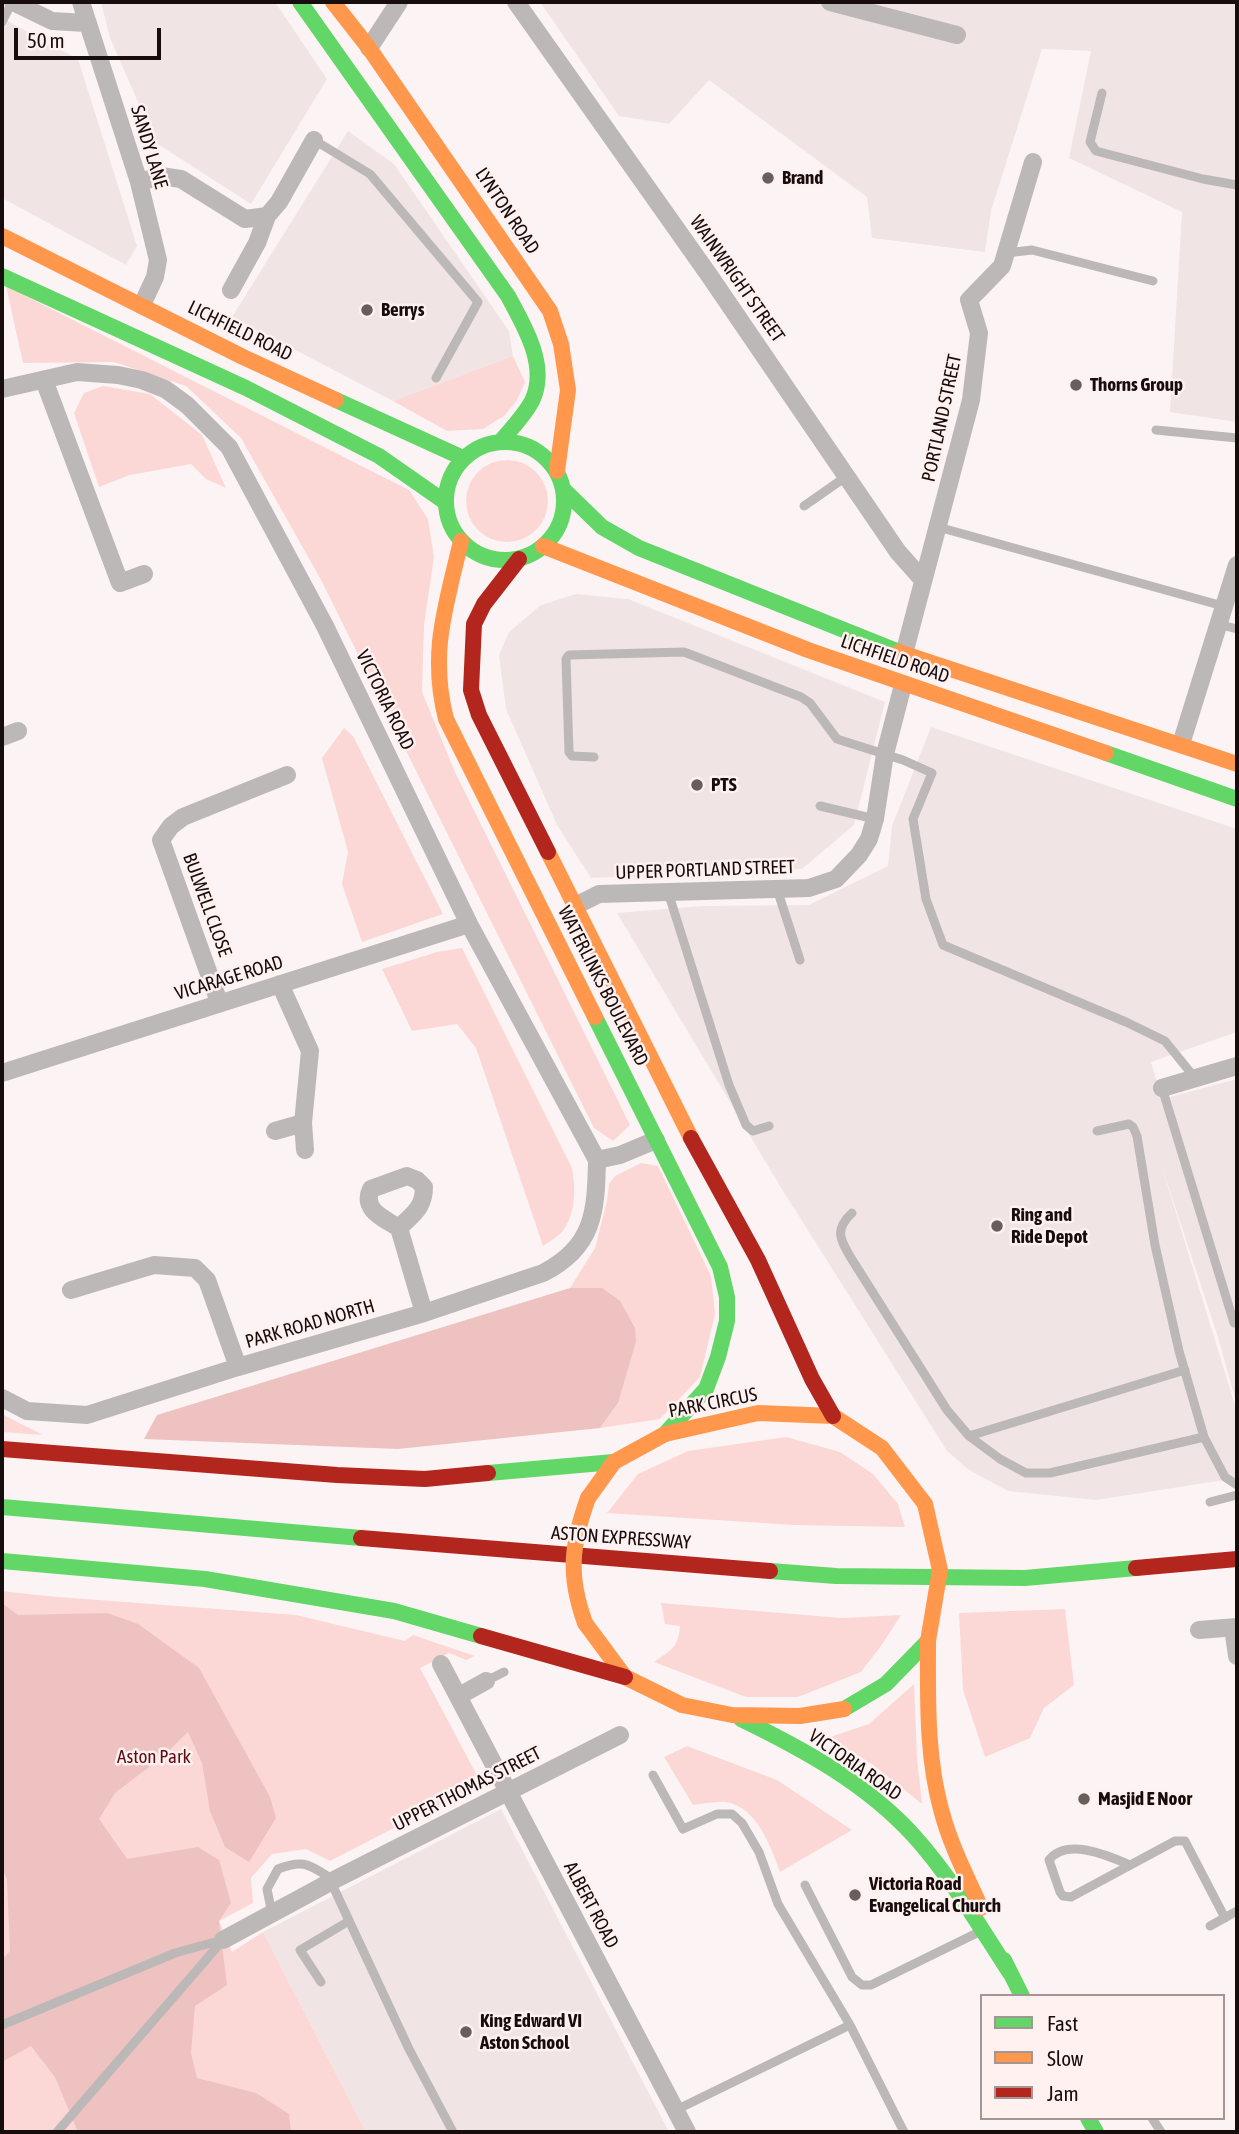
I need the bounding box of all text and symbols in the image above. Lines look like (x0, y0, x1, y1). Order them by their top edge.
scale bar (18, 14, 164, 58)
text: 50 m (27, 28, 65, 52)
street label: SANDY LANE (126, 103, 172, 191)
street label: LYNTON ROAD (470, 164, 544, 258)
place label: Brand (782, 167, 823, 189)
marker: Brand (760, 170, 776, 186)
street label: WAINWRIGHT STREET (685, 211, 789, 347)
street label: LICHFIELD ROAD (184, 296, 296, 366)
place label: Berrys (381, 299, 424, 321)
marker: Berrys (359, 302, 375, 318)
street label: PORTLAND STREET (917, 352, 967, 484)
place label: Thorns Group (1090, 374, 1183, 396)
marker: Thorns Group (1068, 377, 1084, 393)
street label: LICHFIELD ROAD (838, 630, 952, 688)
street label: VICTORIA ROAD (351, 646, 419, 754)
place label: PTS (711, 774, 737, 796)
marker: PTS (689, 777, 705, 793)
street label: BULWELL CLOSE (178, 850, 236, 960)
street label: UPPER PORTLAND STREET (615, 855, 795, 885)
street label: WATERLINKS BOULEVARD (553, 902, 653, 1070)
street label: VICARAGE ROAD (172, 951, 286, 1005)
place label: Ring and Ride Depot (1011, 1204, 1088, 1248)
marker: Ring and Ride Depot (989, 1218, 1005, 1234)
street label: PARK ROAD NORTH (243, 1295, 377, 1353)
street label: PARK CIRCUS (667, 1383, 759, 1423)
street label: ASTON EXPRESSWAY (550, 1522, 692, 1554)
street label: VICTORIA ROAD (804, 1725, 906, 1805)
street label: UPPER THOMAS STREET (389, 1742, 545, 1836)
park label: Aston Park (117, 1746, 191, 1768)
place label: Masjid E Noor (1098, 1788, 1192, 1810)
marker: Masjid E Noor (1076, 1791, 1092, 1807)
street label: ALBERT ROAD (559, 1858, 623, 1952)
place label: Victoria Road Evangelical Church (869, 1873, 1001, 1917)
marker: Victoria Road Evangelical Church (847, 1887, 863, 1903)
legend (980, 1994, 1225, 2120)
place label: King Edward VI Aston School (480, 2010, 582, 2054)
text: Fast (1047, 2011, 1078, 2035)
marker: King Edward VI Aston School (458, 2024, 474, 2040)
text: Slow (1047, 2046, 1083, 2070)
text: Jam (1047, 2081, 1079, 2105)

